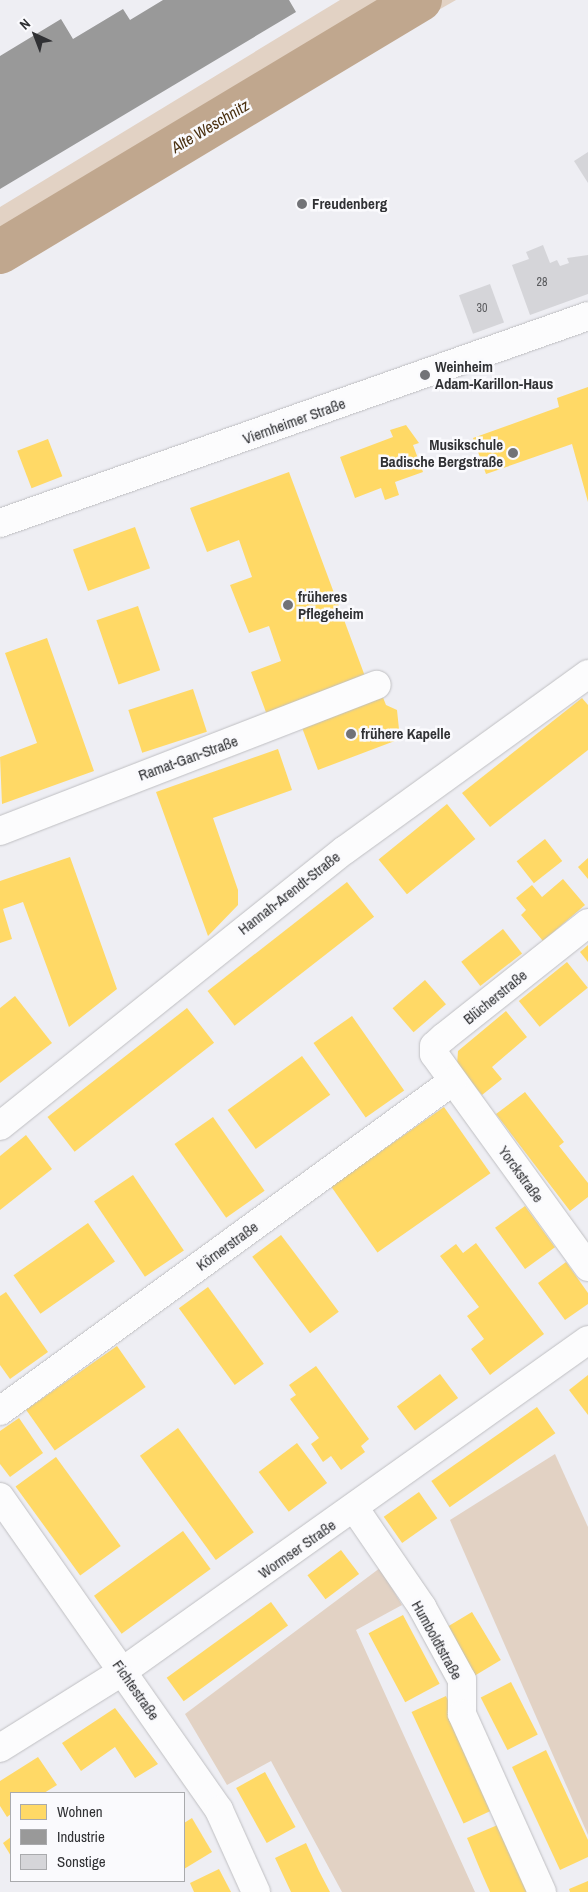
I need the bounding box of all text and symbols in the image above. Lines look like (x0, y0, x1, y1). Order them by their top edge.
north arrow (10, 10, 60, 60)
text: N (16, 15, 34, 33)
water label: Alte Weschnitz (168, 95, 252, 157)
place label: Freudenberg (312, 195, 387, 213)
marker: Freudenberg (296, 198, 308, 210)
house number: 28 (537, 276, 547, 290)
house number: 30 (477, 302, 487, 316)
place label: Weinheim Adam-Karillon-Haus (435, 357, 553, 392)
marker: Weinheim Adam-Karillon-Haus (419, 369, 431, 381)
street label: Viernheimer Straße (240, 394, 348, 448)
place label: Musikschule Badische Bergstraße (380, 435, 503, 470)
marker: Musikschule Badische Bergstraße (507, 447, 519, 459)
place label: früheres Pflegeheim (298, 587, 364, 622)
marker: früheres Pflegeheim (282, 599, 294, 611)
place label: frühere Kapelle (361, 725, 451, 743)
marker: frühere Kapelle (345, 728, 357, 740)
street label: Ramat-Gan-Straße (136, 732, 240, 784)
street label: Hannah-Arendt-Straße (234, 848, 344, 938)
street label: Blücherstraße (460, 966, 530, 1028)
street label: Yorckstraße (495, 1142, 547, 1206)
street label: Körnerstraße (193, 1218, 261, 1274)
street label: Wormser Straße (255, 1516, 339, 1582)
street label: Humboldtstraße (408, 1597, 466, 1683)
street label: Fichtestraße (109, 1657, 163, 1723)
legend (10, 1792, 185, 1882)
text: Wohnen (57, 1801, 103, 1822)
text: Industrie (57, 1826, 105, 1847)
text: Sonstige (57, 1851, 106, 1872)

